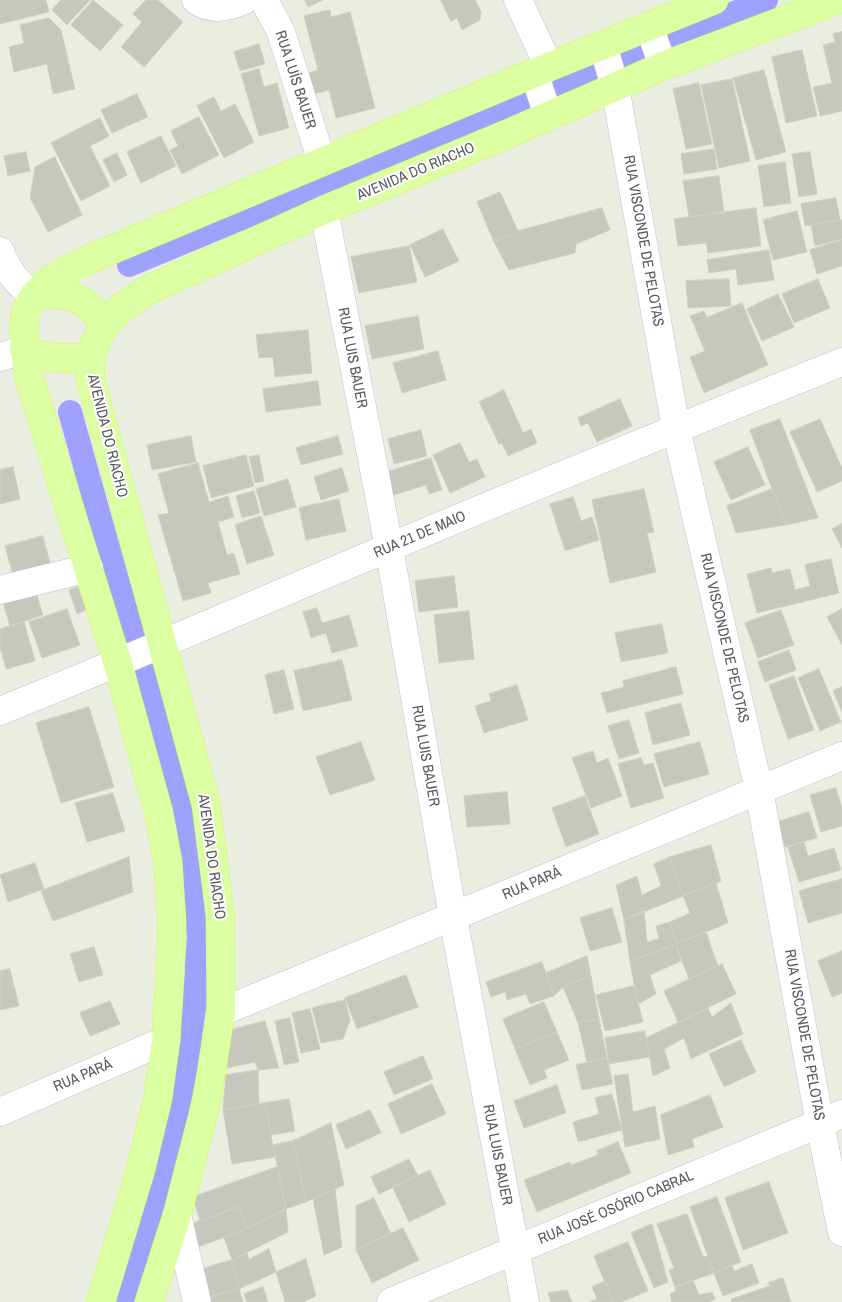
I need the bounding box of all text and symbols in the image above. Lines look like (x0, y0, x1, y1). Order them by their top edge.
street label: RUA LUÍS BAUER (271, 28, 319, 132)
street label: AVENIDA DO RIACHO (354, 139, 478, 205)
street label: RUA VISCONDE DE PELOTAS (619, 154, 667, 328)
street label: RUA LUIS BAUER (333, 306, 371, 410)
street label: AVENIDA DO RIACHO (83, 373, 131, 499)
street label: RUA 21 DE MAIO (371, 507, 469, 563)
street label: RUA VISCONDE DE PELOTAS (696, 551, 752, 725)
street label: RUA LUIS BAUER (407, 704, 443, 808)
street label: AVENIDA DO RIACHO (193, 793, 229, 921)
street label: RUA PARÁ (500, 864, 564, 904)
street label: RUA VISCONDE DE PELOTAS (780, 948, 828, 1122)
street label: RUA PARÁ (51, 1056, 115, 1096)
street label: RUA LUIS BAUER (478, 1103, 516, 1207)
street label: RUA JOSÉ OSÓRIO CABRAL (536, 1167, 696, 1249)

